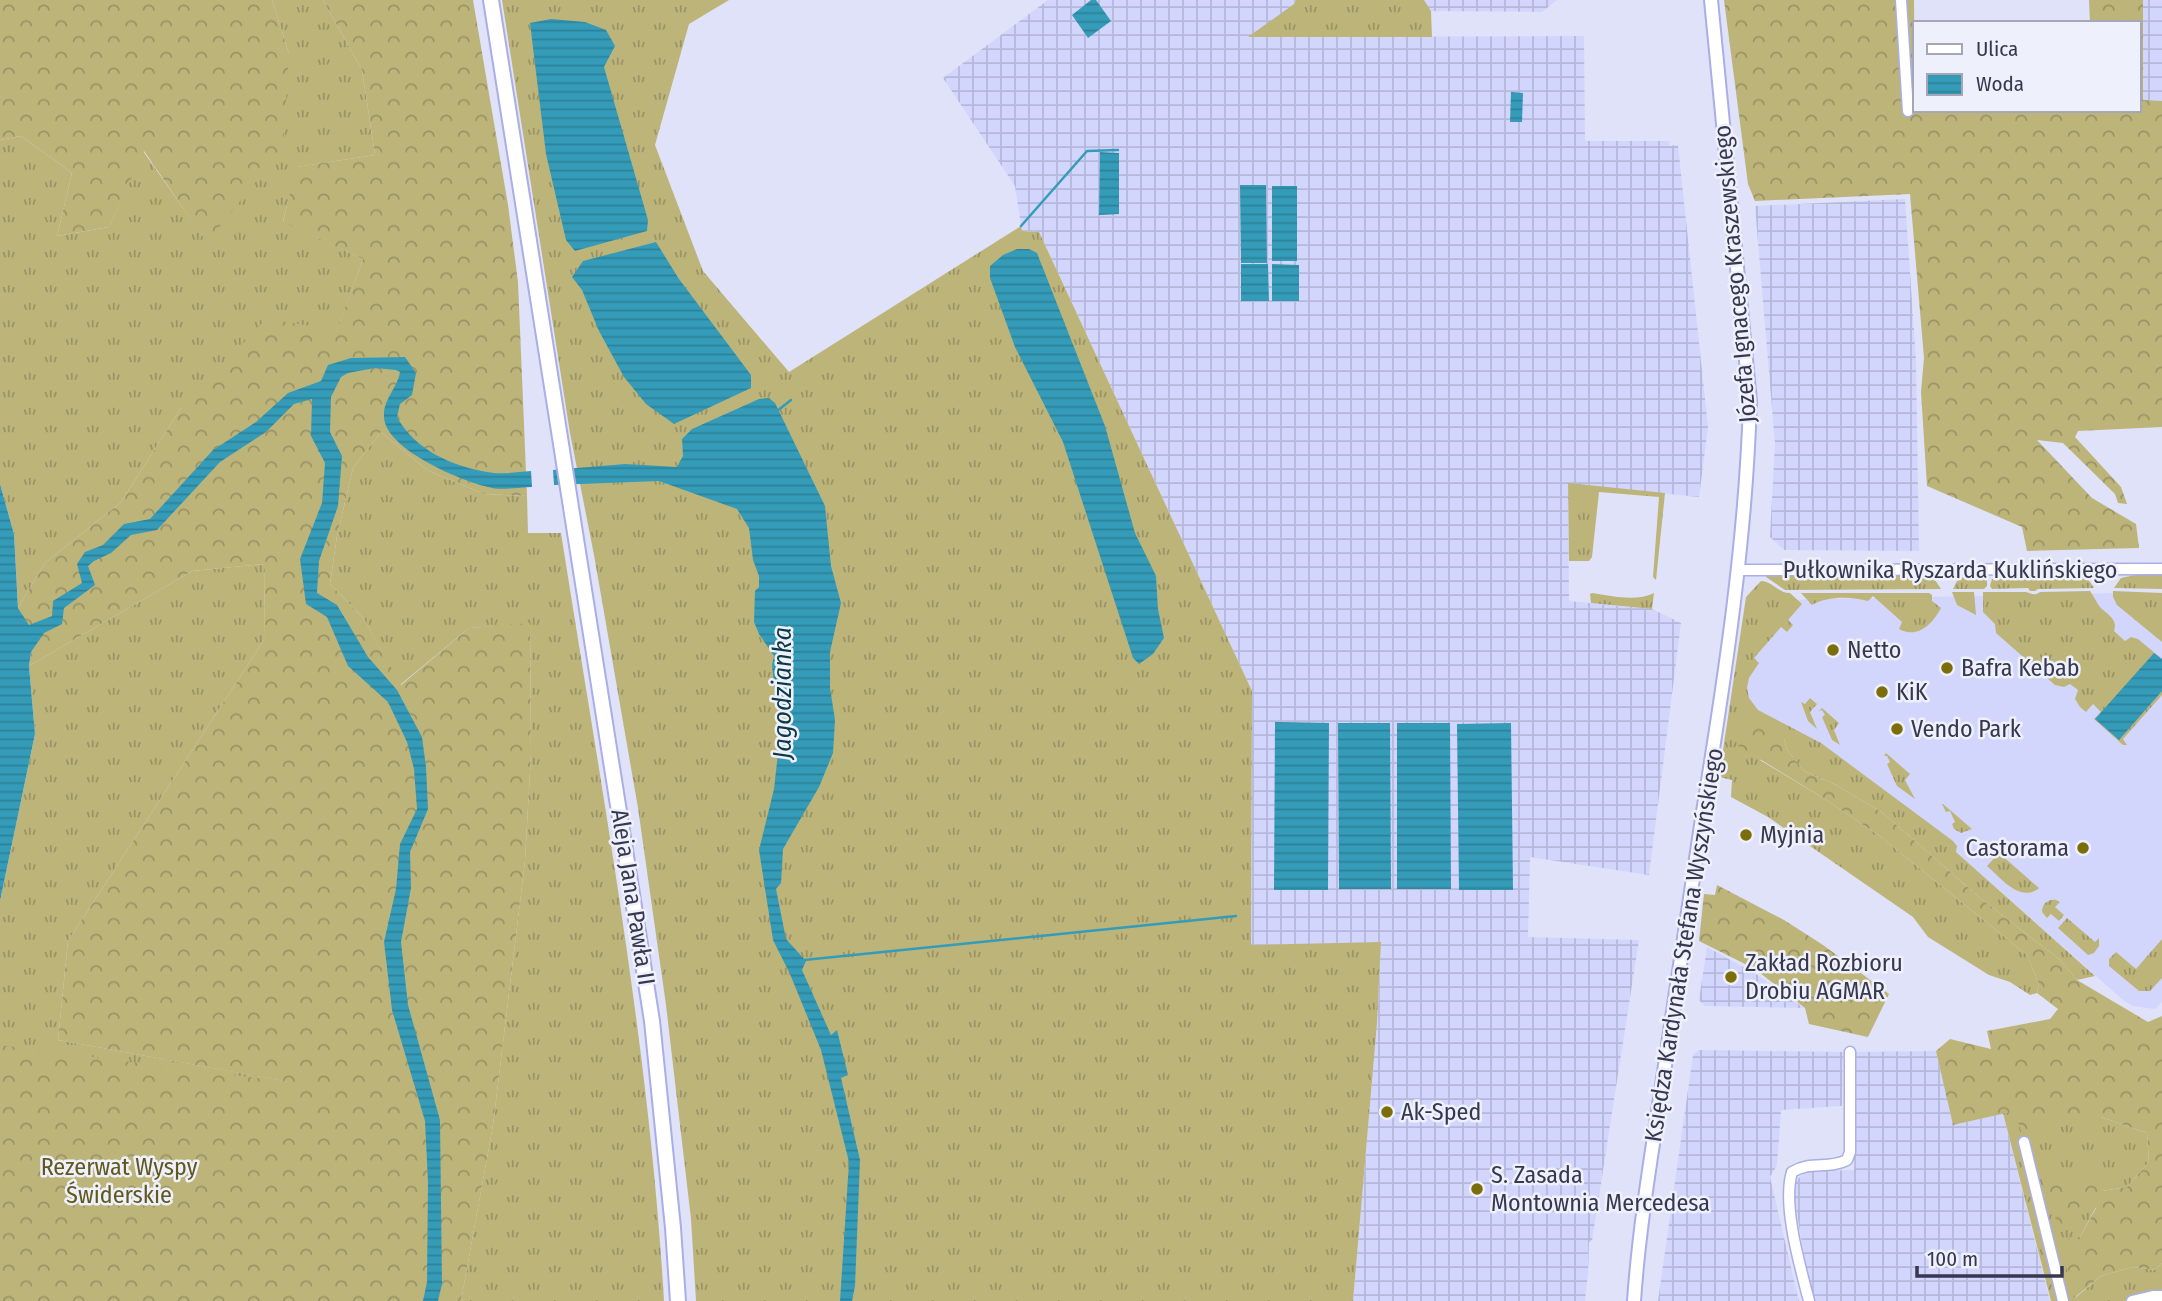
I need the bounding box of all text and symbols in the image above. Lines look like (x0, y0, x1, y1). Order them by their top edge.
legend (1913, 21, 2141, 112)
text: Ulica (1976, 36, 2018, 62)
text: Woda (1976, 71, 2024, 97)
street label: Józefa Ignacego Kraszewskiego (1708, 124, 1762, 424)
street label: Pułkownika Ryszarda Kuklińskiego (1783, 556, 2117, 584)
water label: Jagodzianka (767, 627, 798, 761)
place label: Netto (1847, 636, 1901, 664)
marker: Netto (1825, 642, 1841, 658)
place label: Bafra Kebab (1961, 654, 2080, 682)
marker: Bafra Kebab (1939, 660, 1955, 676)
place label: KiK (1896, 678, 1928, 706)
marker: KiK (1874, 684, 1890, 700)
place label: Vendo Park (1911, 715, 2022, 743)
marker: Vendo Park (1889, 721, 1905, 737)
street label: Księdza Kardynała Stefana Wyszyńskiego (1639, 746, 1729, 1144)
street label: Aleja Jana Pawła II (605, 807, 661, 987)
place label: Myjnia (1760, 821, 1824, 849)
marker: Myjnia (1738, 827, 1754, 843)
place label: Castorama (1965, 834, 2069, 862)
marker: Castorama (2075, 840, 2091, 856)
place label: Zakład Rozbioru Drobiu AGMAR (1745, 949, 1903, 1005)
marker: Zakład Rozbioru Drobiu AGMAR (1723, 969, 1739, 985)
place label: Ak-Sped (1401, 1098, 1481, 1126)
marker: Ak-Sped (1379, 1104, 1395, 1120)
park label: Rezerwat Wyspy Świderskie (41, 1153, 198, 1209)
place label: S. Zasada Montownia Mercedesa (1491, 1161, 1710, 1217)
marker: S. Zasada Montownia Mercedesa (1469, 1181, 1485, 1197)
scale bar (1917, 1234, 2062, 1278)
text: 100 m (1927, 1246, 1978, 1272)

